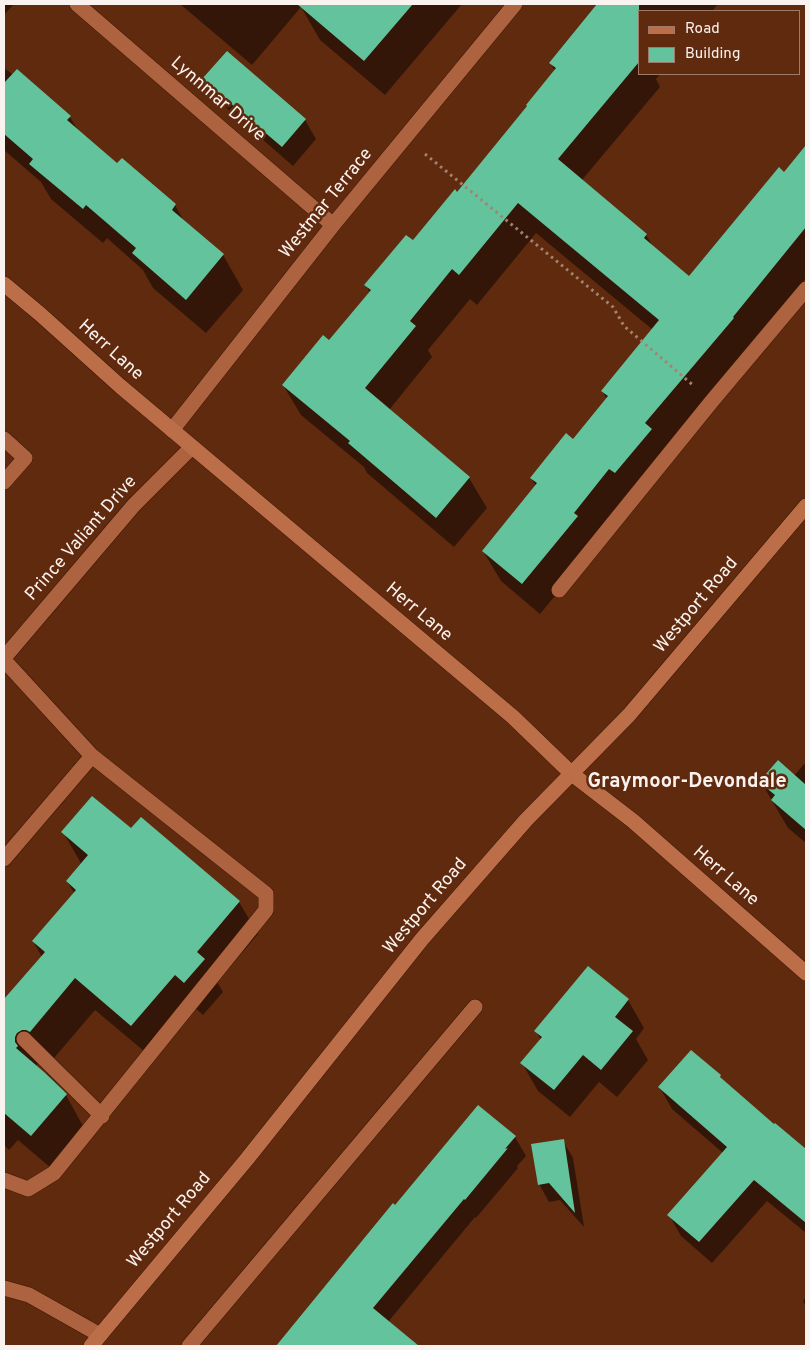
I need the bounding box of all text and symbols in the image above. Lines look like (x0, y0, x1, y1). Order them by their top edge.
legend (638, 10, 800, 75)
text: Road (685, 20, 720, 39)
text: Building (685, 45, 740, 64)
street label: Lynnmar Drive (165, 53, 269, 147)
street label: Westmar Terrace (276, 144, 378, 264)
street label: Herr Lane (73, 316, 147, 386)
street label: Prince Valiant Drive (22, 472, 142, 606)
street label: Westport Road (650, 553, 744, 659)
street label: Herr Lane (380, 579, 456, 647)
district label: Graymoor-Devondale (587, 771, 787, 795)
street label: Herr Lane (688, 842, 762, 912)
street label: Westport Road (379, 854, 473, 960)
street label: Westport Road (123, 1168, 217, 1274)

